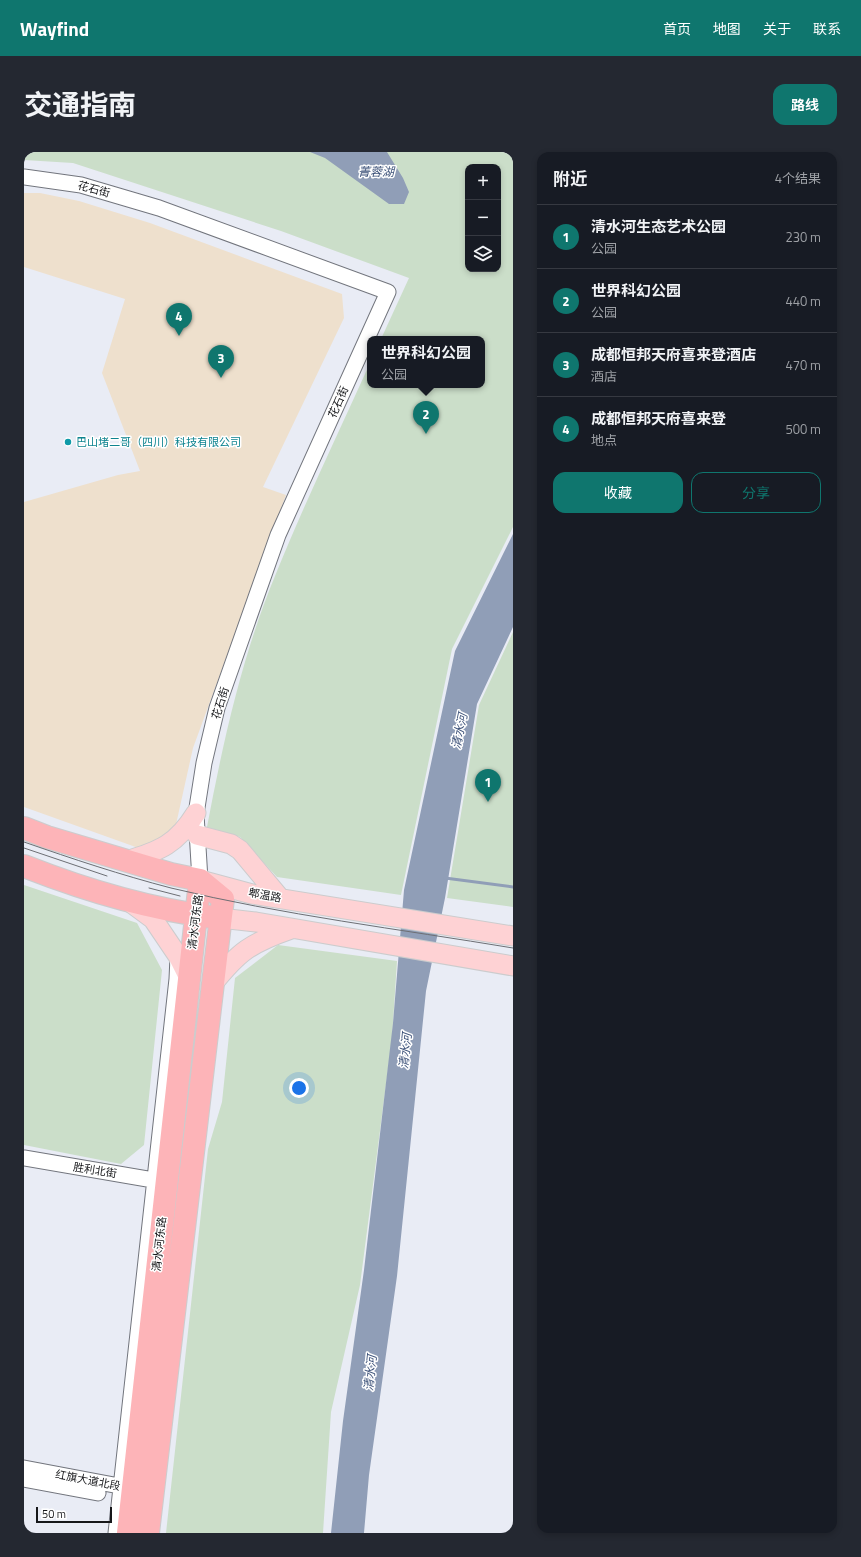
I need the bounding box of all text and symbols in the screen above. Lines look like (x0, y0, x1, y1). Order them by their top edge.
text: Wayfind (20, 14, 89, 43)
text: 首页 (663, 18, 691, 39)
text: 地图 (713, 18, 741, 39)
text: 关于 (763, 18, 791, 39)
text: 联系 (813, 18, 841, 39)
text: 交通指南 (24, 83, 136, 126)
button: 路线 (773, 84, 837, 125)
water label: 菁蓉湖 (358, 162, 396, 181)
map controls (465, 164, 501, 272)
button: + (465, 164, 501, 200)
text: 附近 (553, 166, 587, 192)
text: 4个结果 (775, 168, 821, 188)
street label: 花石街 (76, 177, 112, 201)
button: − (465, 200, 501, 236)
text: 清水河生态艺术公园 (591, 215, 726, 238)
text: 1 (562, 227, 570, 247)
text: 230 m (785, 227, 821, 247)
button: layers (465, 236, 501, 272)
text: 公园 (591, 238, 617, 258)
text: 世界科幻公园 (591, 279, 681, 302)
text: 2 (562, 291, 570, 311)
text: 440 m (785, 291, 821, 311)
text: 公园 (591, 302, 617, 322)
pin: 4 (166, 303, 192, 336)
popup (367, 336, 485, 388)
text: 世界科幻公园 (381, 341, 471, 364)
text: 成都恒邦天府喜来登酒店 (591, 343, 756, 366)
pin: 3 (208, 345, 234, 378)
text: 3 (562, 355, 570, 375)
text: 470 m (785, 355, 821, 375)
text: 公园 (381, 364, 407, 384)
text: 酒店 (591, 366, 617, 386)
street label: 花石街 (324, 384, 352, 420)
pin: 2 (413, 401, 439, 434)
text: 成都恒邦天府喜来登 (591, 407, 726, 430)
text: 4 (562, 419, 570, 439)
text: 500 m (785, 419, 821, 439)
text: 地点 (591, 430, 617, 450)
place label: 巴山堵二哥（四川）科技有限公司 (76, 434, 241, 450)
marker: 巴山堵二哥（四川）科技有限公司 (63, 437, 73, 447)
button: 收藏 (553, 472, 683, 513)
button: 分享 (691, 472, 821, 513)
street label: 花石街 (208, 685, 232, 721)
water label: 清水河 (446, 709, 472, 751)
pin: 1 (475, 769, 501, 802)
street label: 郫温路 (247, 884, 283, 906)
street label: 清水河东路 (184, 894, 206, 950)
water label: 清水河 (394, 1030, 417, 1070)
your location (289, 1078, 309, 1098)
street label: 胜利北街 (72, 1159, 118, 1181)
street label: 清水河东路 (148, 1216, 170, 1272)
water label: 清水河 (359, 1352, 382, 1392)
street label: 红旗大道北段 (54, 1466, 122, 1494)
scale bar (36, 1505, 112, 1524)
text: 50 m (42, 1506, 66, 1522)

